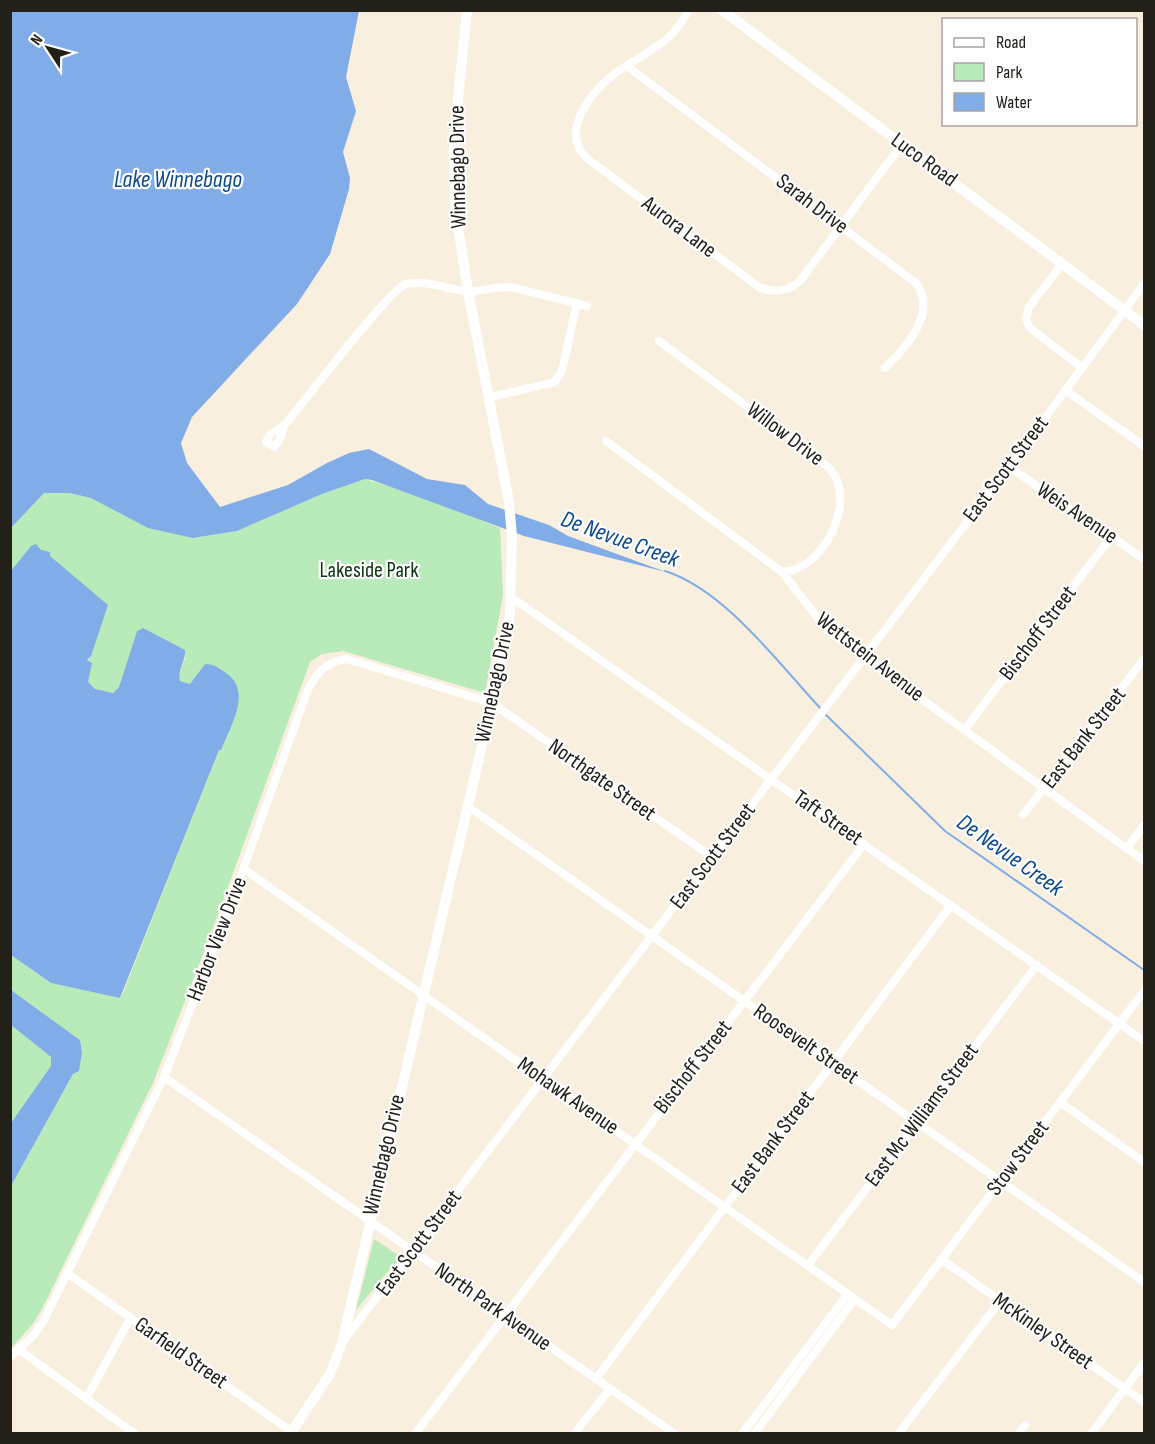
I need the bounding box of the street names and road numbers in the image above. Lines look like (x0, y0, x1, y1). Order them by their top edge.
street label: Winnebago Drive (443, 105, 473, 229)
street label: Luco Road (886, 127, 962, 193)
street label: Sarah Drive (770, 168, 854, 240)
street label: Aurora Lane (636, 190, 722, 264)
street label: Willow Drive (741, 396, 829, 472)
street label: East Scott Street (957, 410, 1055, 527)
street label: Weis Avenue (1031, 476, 1123, 550)
street label: Bischoff Street (994, 580, 1083, 686)
street label: Wettstein Avenue (810, 606, 930, 708)
street label: Winnebago Drive (469, 619, 521, 745)
street label: East Bank Street (1036, 682, 1132, 794)
street label: Northgate Street (543, 733, 661, 827)
street label: Taft Street (788, 784, 868, 852)
street label: East Scott Street (664, 797, 762, 914)
street label: Harbor View Drive (181, 873, 253, 1005)
street label: Roosevelt Street (748, 998, 864, 1090)
street label: Bischoff Street (648, 1014, 738, 1119)
street label: East Mc Williams Street (859, 1038, 985, 1192)
street label: Mohawk Avenue (512, 1051, 624, 1141)
street label: East Bank Street (726, 1085, 820, 1199)
street label: Winnebago Drive (357, 1092, 411, 1218)
street label: Stow Street (981, 1115, 1055, 1201)
street label: East Scott Street (370, 1184, 468, 1301)
street label: North Park Avenue (430, 1257, 556, 1357)
street label: McKinley Street (988, 1287, 1099, 1376)
street label: Garfield Street (129, 1311, 233, 1395)

